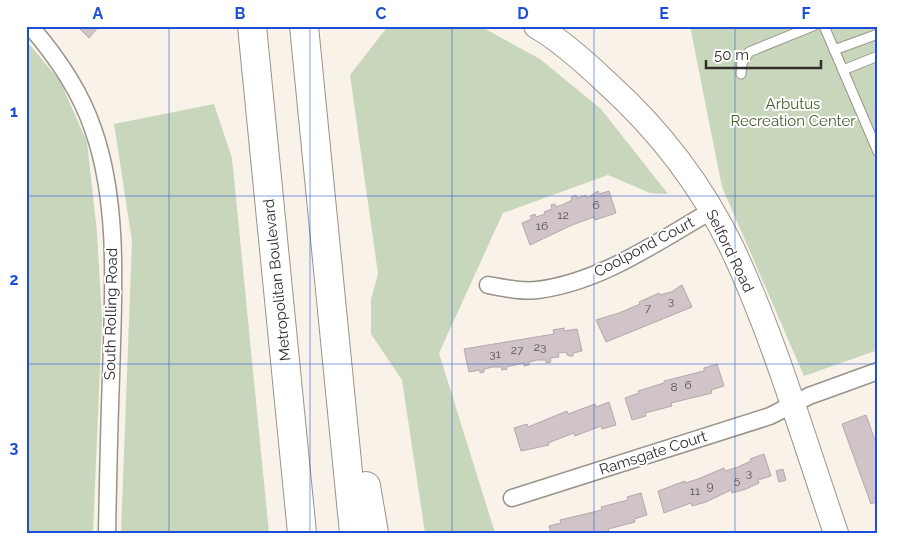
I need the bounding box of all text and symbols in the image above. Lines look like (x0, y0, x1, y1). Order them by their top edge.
text: A (93, 4, 104, 23)
text: B (235, 4, 246, 23)
text: C (376, 4, 387, 23)
text: D (517, 4, 529, 23)
text: E (659, 4, 669, 23)
text: F (801, 4, 811, 23)
scale bar (706, 38, 822, 70)
text: 50 m (714, 46, 749, 64)
park label: Arbutus Recreation Center (730, 95, 856, 130)
text: 1 (10, 102, 18, 121)
street label: Metropolitan Boulevard (260, 198, 294, 362)
house number: 6 (592, 198, 600, 212)
street label: Selford Road (702, 207, 758, 295)
house number: 12 (557, 208, 569, 222)
street label: Coolpond Court (591, 213, 697, 281)
house number: 16 (536, 219, 548, 233)
street label: South Rolling Road (101, 248, 121, 380)
text: 2 (9, 270, 19, 289)
house number: 3 (668, 294, 674, 308)
house number: 7 (645, 301, 652, 315)
house number: 23 (534, 340, 546, 354)
house number: 27 (511, 343, 524, 357)
house number: 31 (489, 347, 501, 361)
house number: 6 (684, 378, 692, 392)
house number: 8 (670, 380, 678, 394)
street label: Ramsgate Court (597, 427, 709, 479)
text: 3 (10, 438, 19, 457)
house number: 3 (746, 466, 752, 480)
house number: 5 (734, 473, 741, 487)
house number: 9 (706, 479, 714, 493)
house number: 11 (690, 484, 700, 498)

